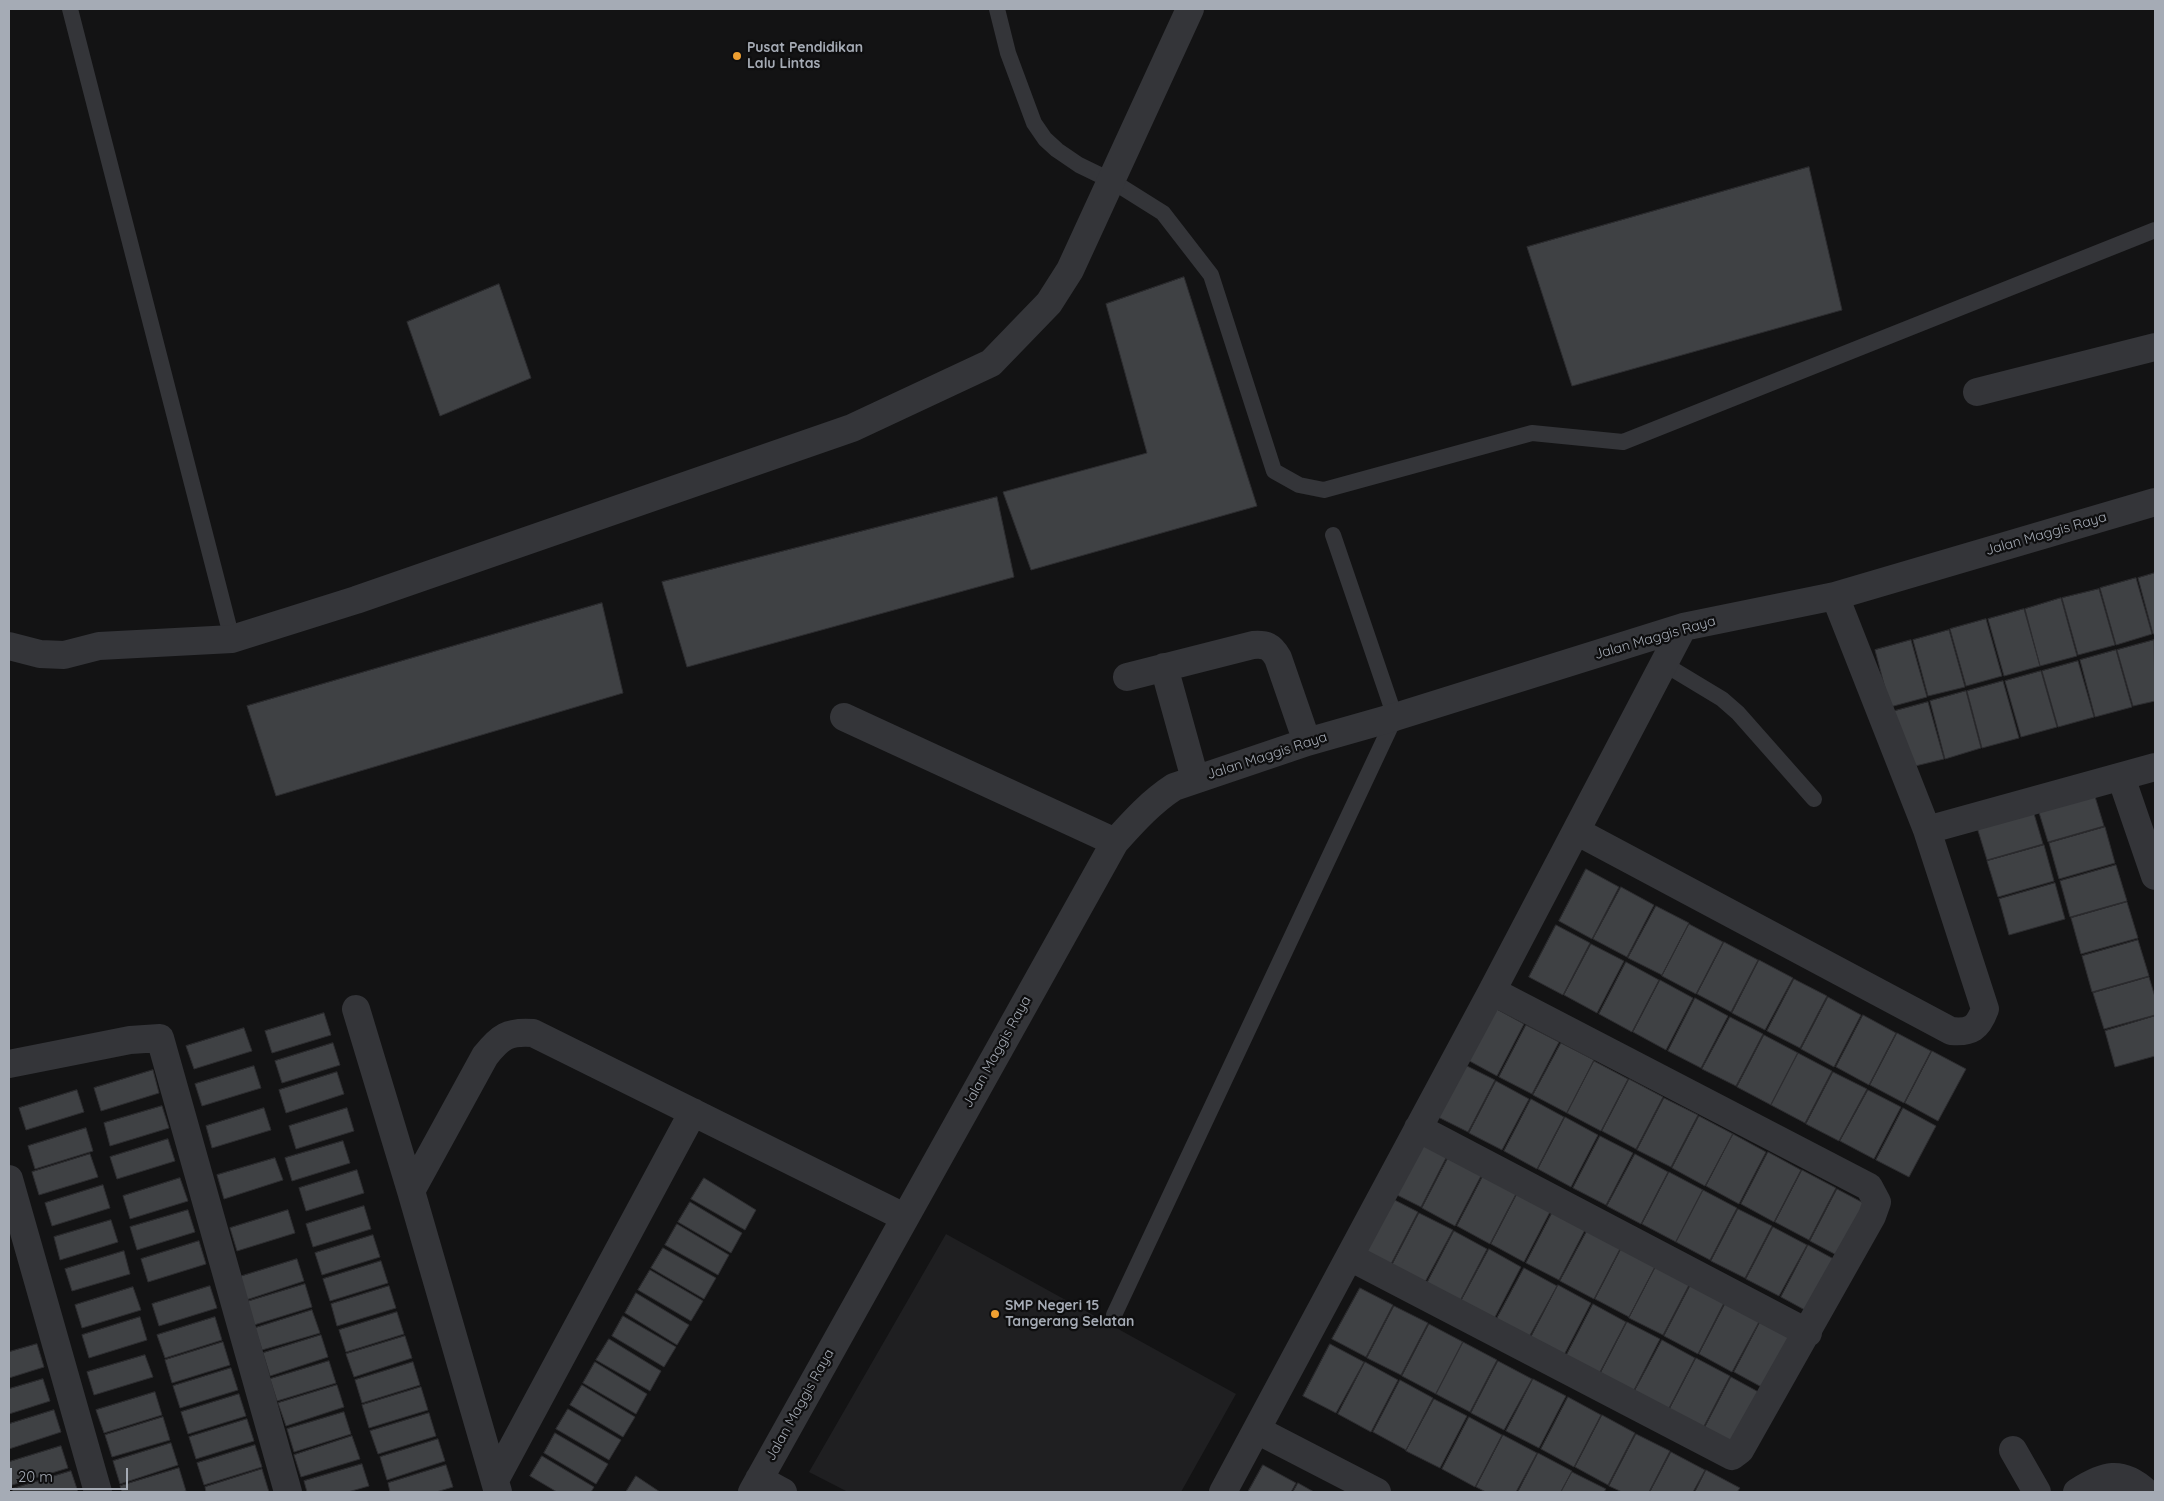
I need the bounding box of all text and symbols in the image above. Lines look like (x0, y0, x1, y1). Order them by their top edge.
place label: Pusat Pendidikan Lalu Lintas (747, 40, 863, 72)
marker: Pusat Pendidikan Lalu Lintas (731, 50, 743, 62)
street label: Jalan Maggis Raya (1983, 509, 2109, 559)
street label: Jalan Maggis Raya (1592, 613, 1718, 663)
street label: Jalan Maggis Raya (1205, 729, 1329, 783)
street label: Jalan Maggis Raya (959, 993, 1035, 1111)
place label: SMP Negeri 15 Tangerang Selatan (1005, 1298, 1134, 1330)
marker: SMP Negeri 15 Tangerang Selatan (989, 1308, 1001, 1320)
street label: Jalan Maggis Raya (762, 1346, 838, 1464)
scale bar (12, 1458, 130, 1490)
text: 20 m (18, 1467, 53, 1486)

